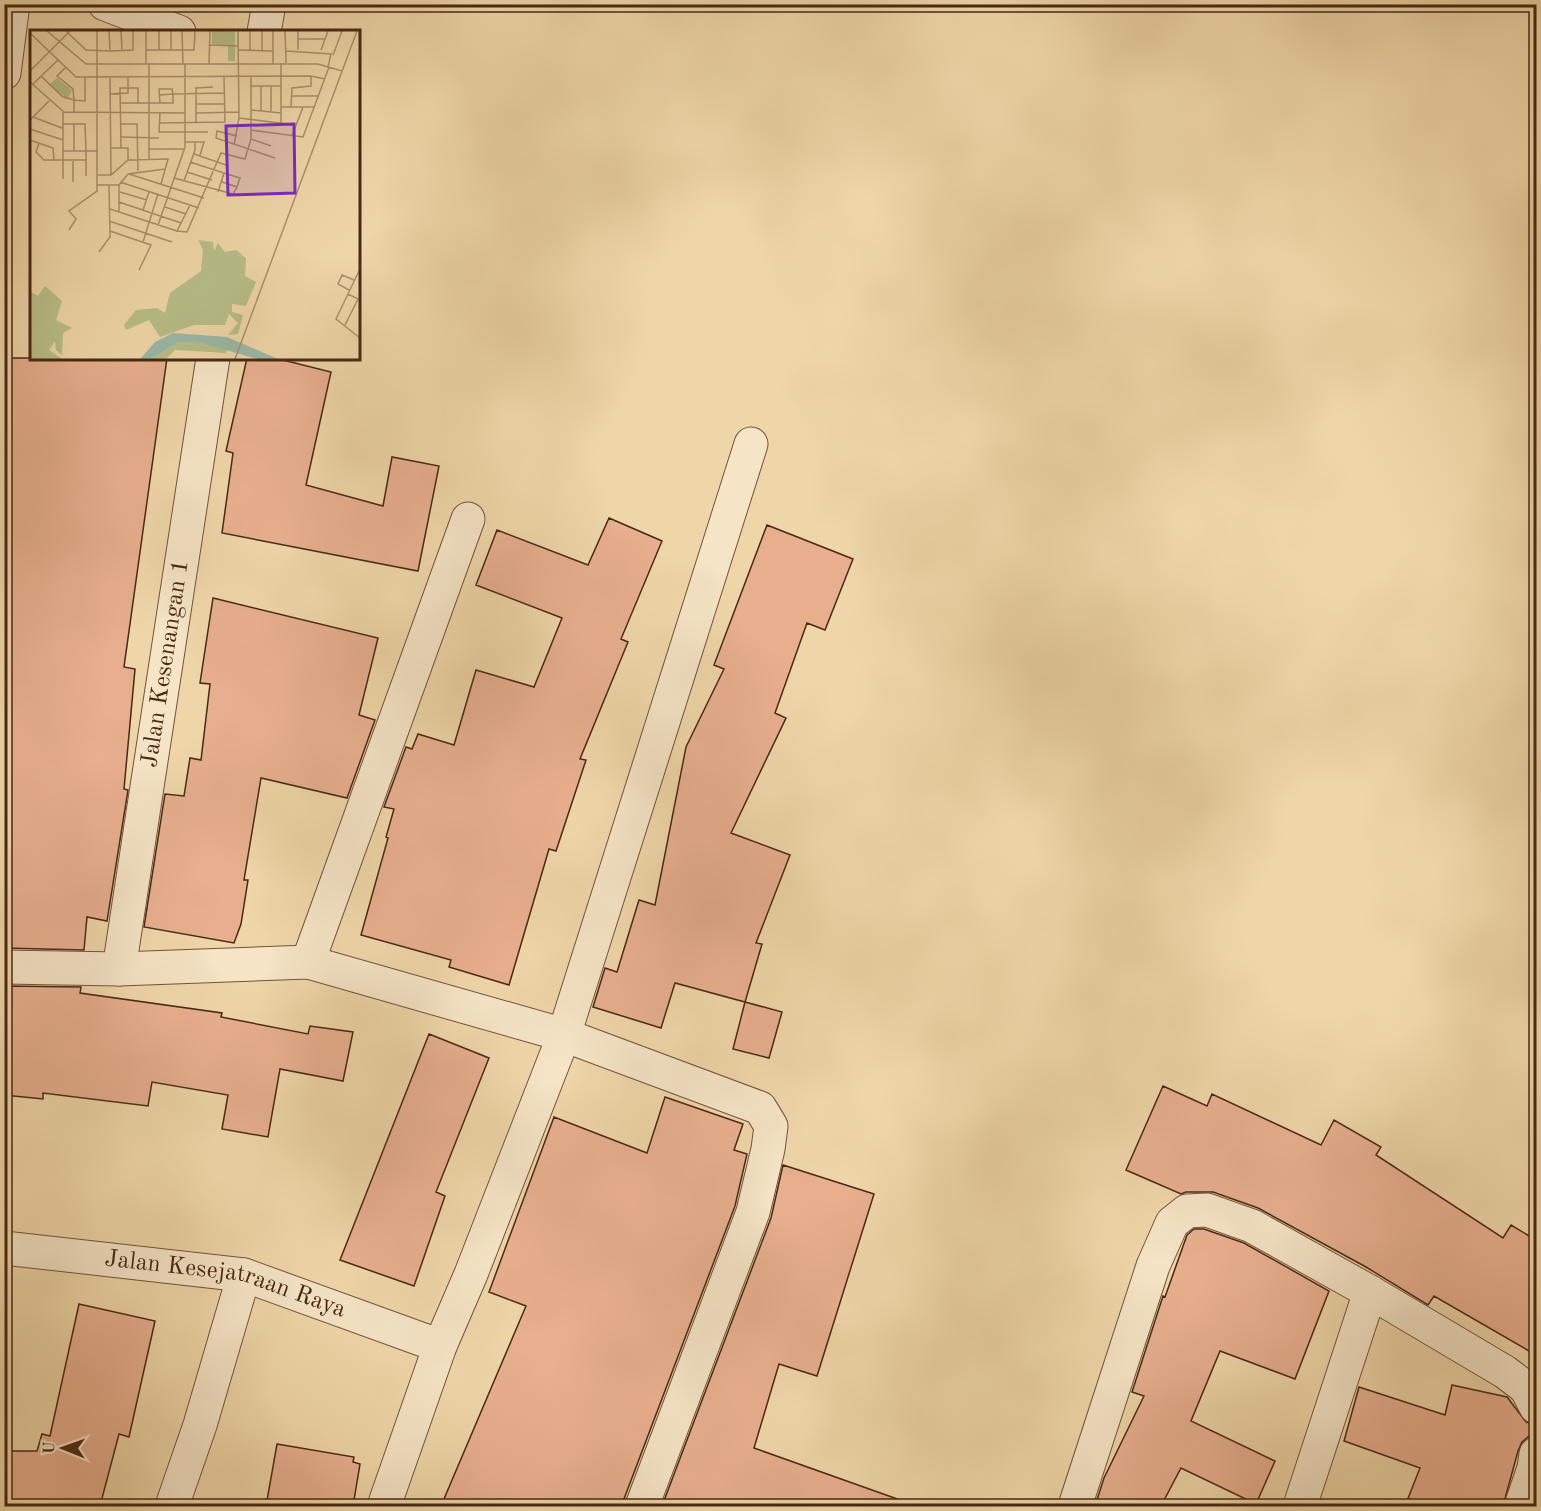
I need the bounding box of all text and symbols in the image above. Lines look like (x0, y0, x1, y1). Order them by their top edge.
inset map (30, 30, 360, 360)
street label: Jalan Kesenangan 1 (138, 558, 194, 769)
street label: Jalan Kesejatraan Raya (103, 1247, 349, 1323)
north arrow (33, 1418, 93, 1478)
text: U (42, 1441, 58, 1454)

